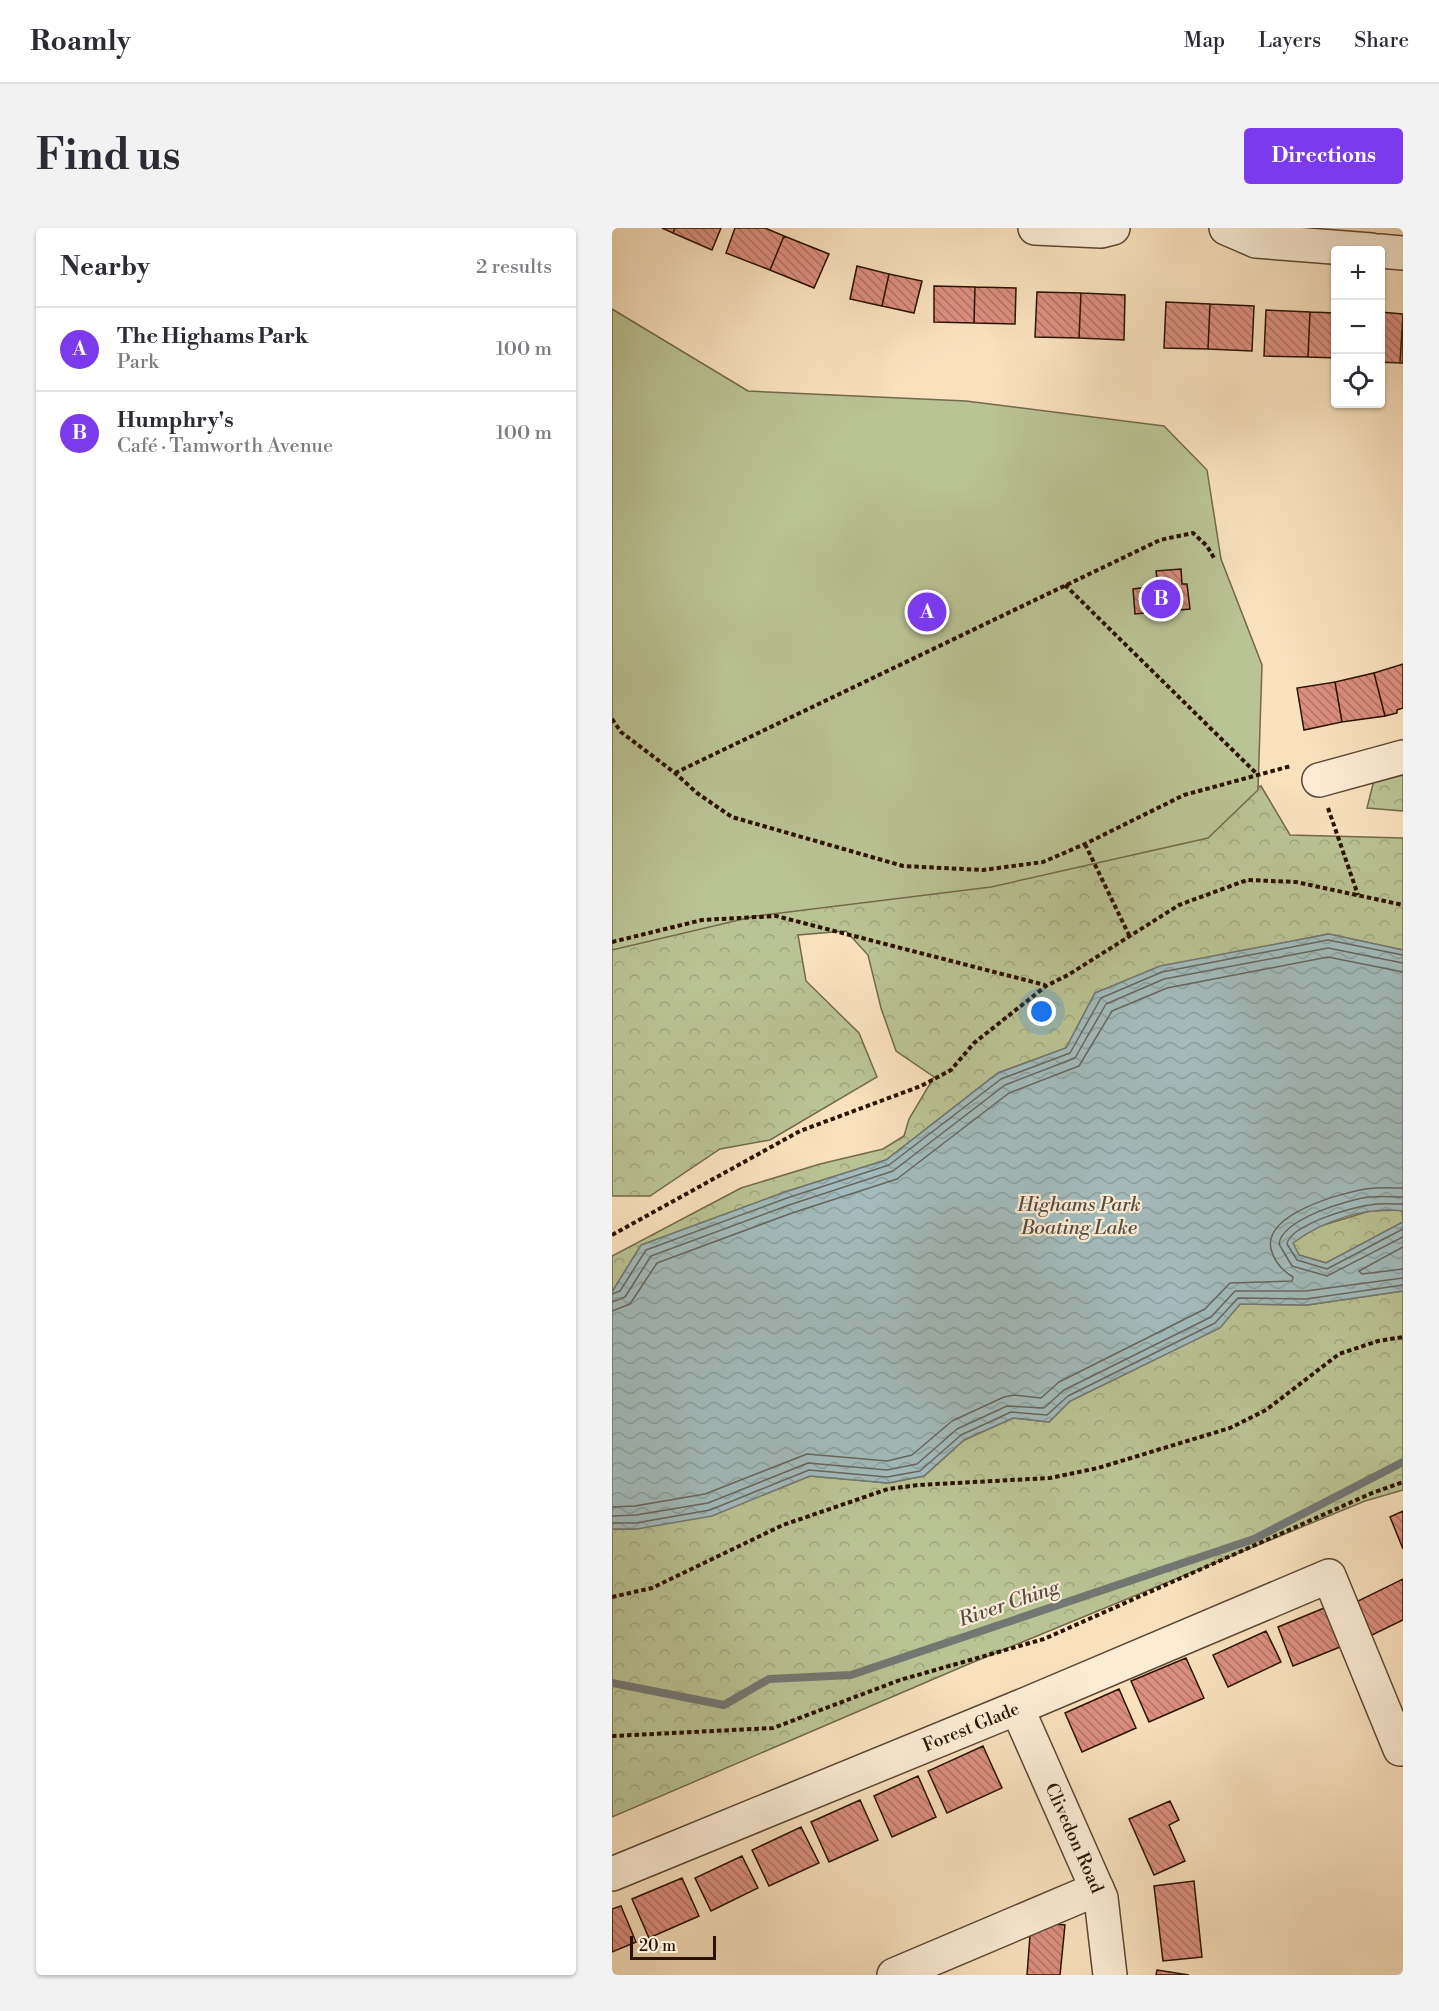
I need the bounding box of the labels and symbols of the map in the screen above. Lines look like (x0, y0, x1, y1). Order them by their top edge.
pin: B (1142, 576, 1180, 622)
pin: A (908, 590, 946, 634)
your location (1027, 997, 1056, 1026)
water label: Highams Park Boating Lake (1016, 1193, 1141, 1241)
water label: River Ching (954, 1575, 1064, 1633)
street label: Forest Glade (919, 1697, 1023, 1757)
street label: Clivedon Road (1040, 1779, 1109, 1897)
scale bar (630, 1933, 716, 1960)

